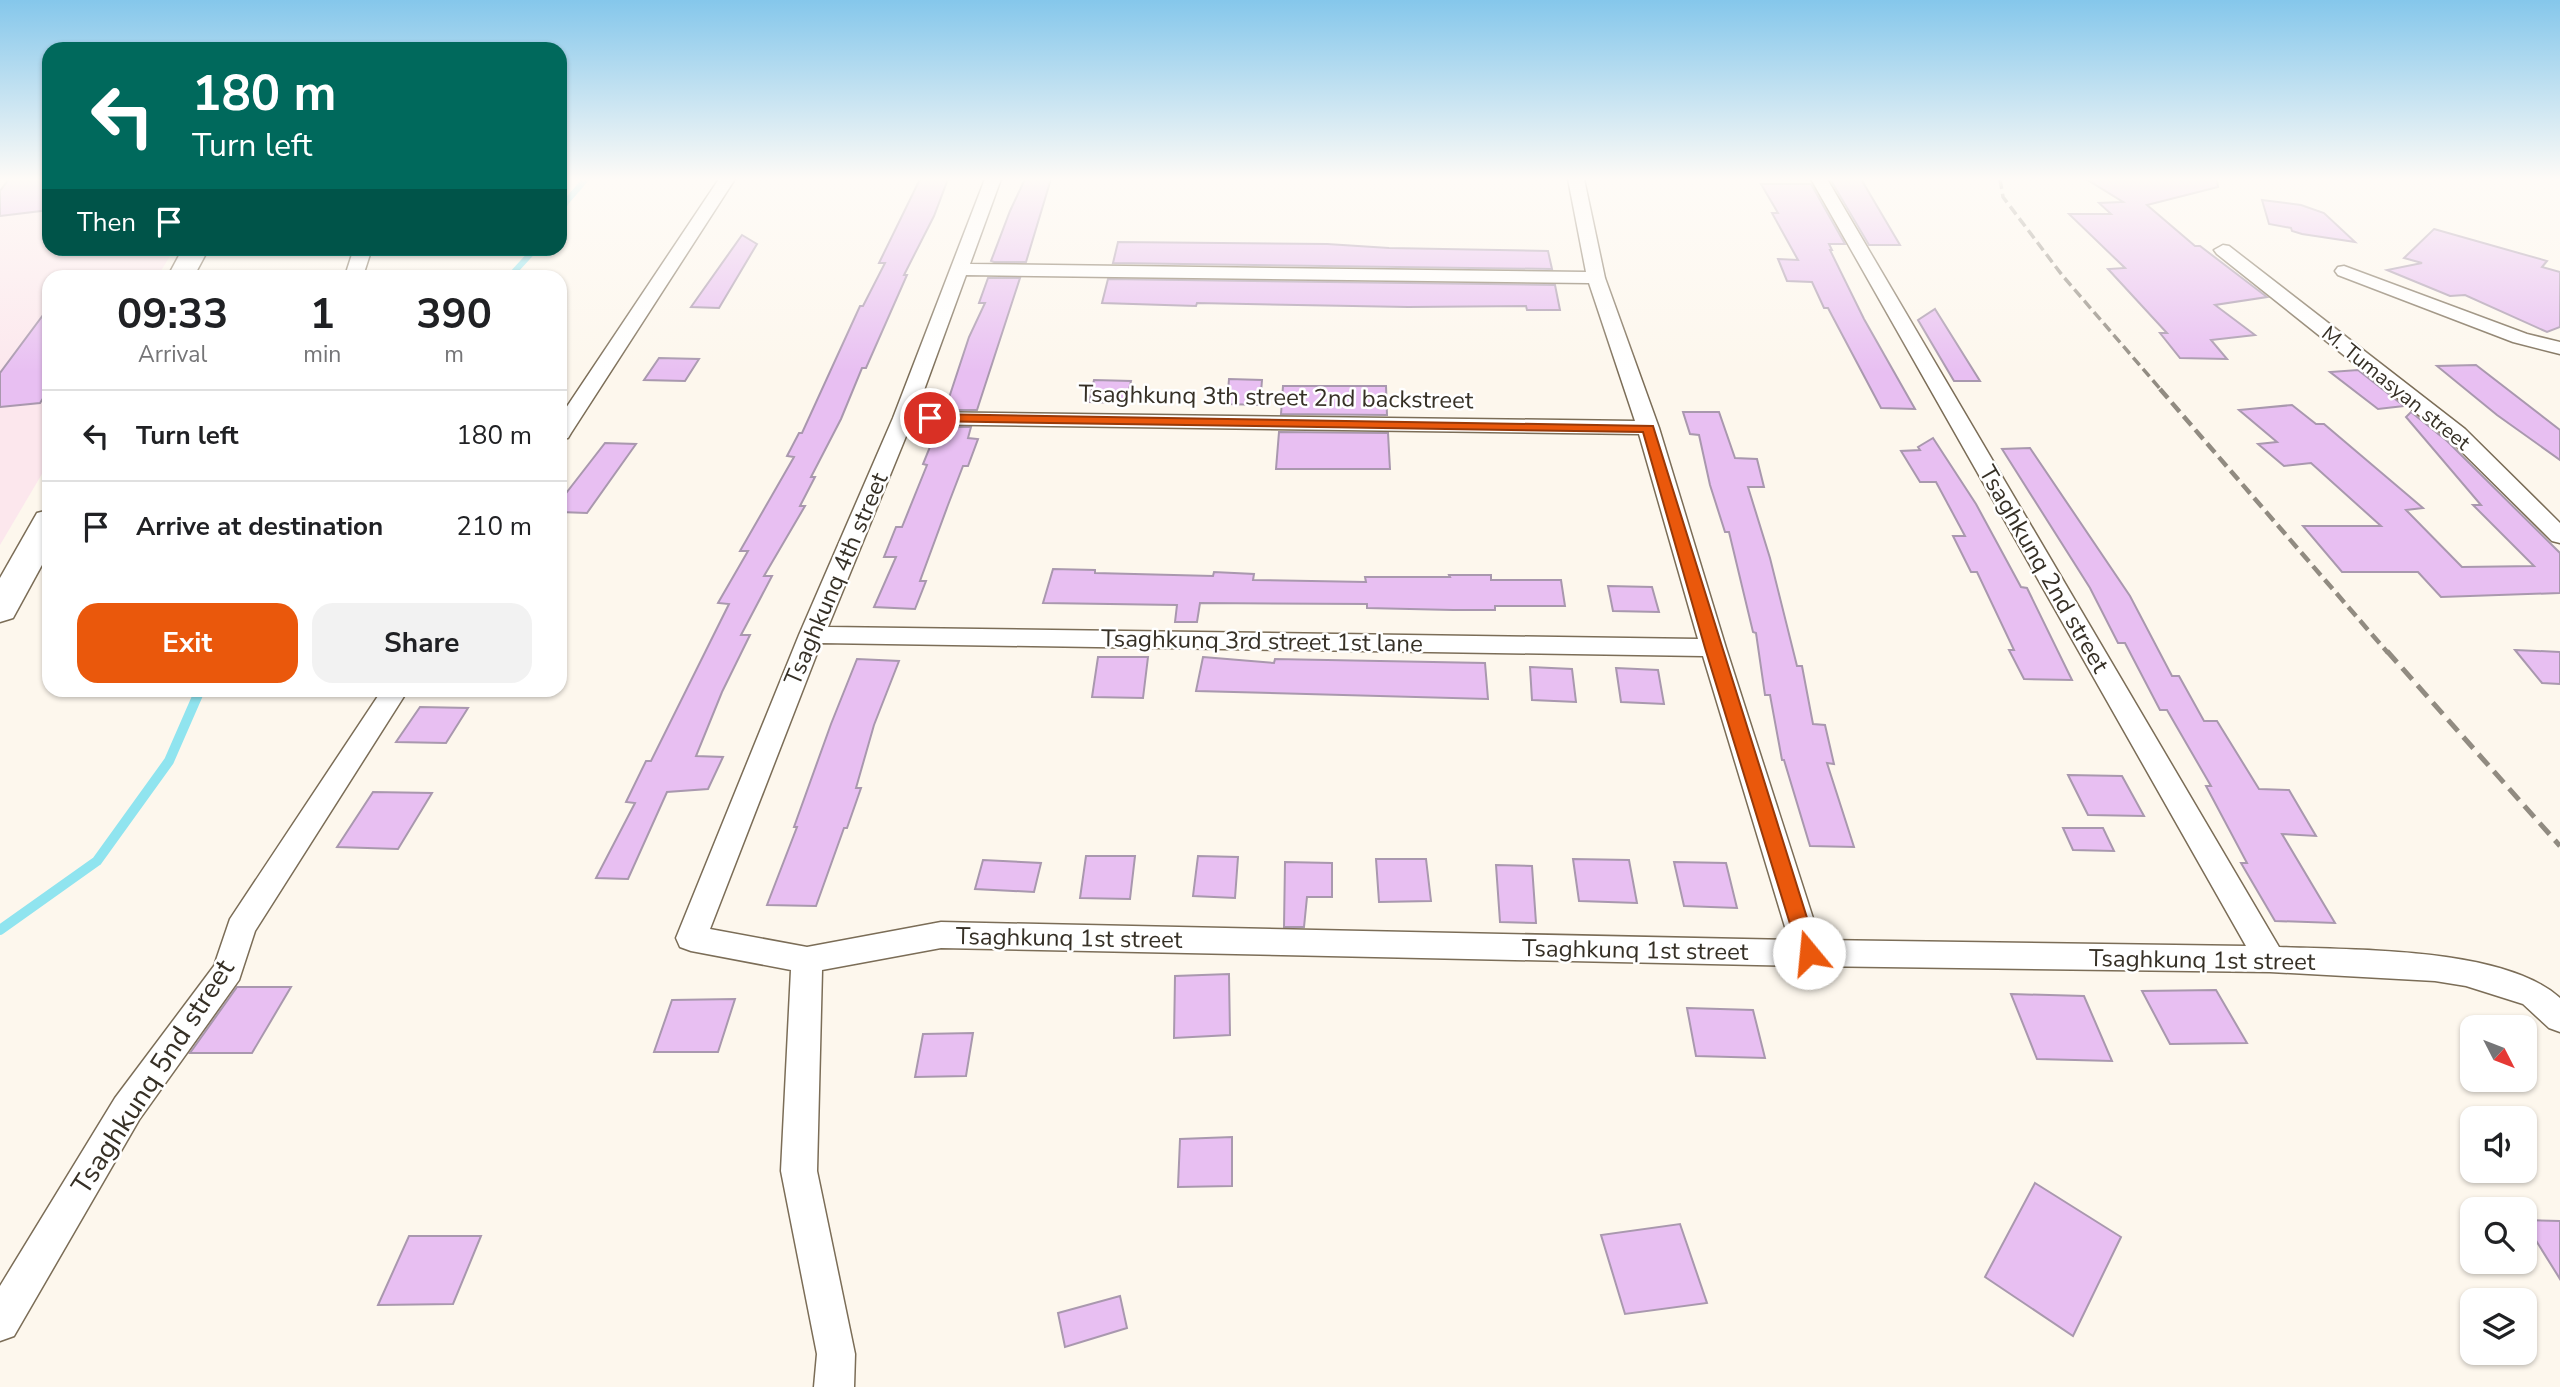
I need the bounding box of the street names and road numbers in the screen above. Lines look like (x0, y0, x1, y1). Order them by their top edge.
street label: M. Tumasyan street (2316, 319, 2477, 457)
street label: Tsaghkunq 3th street 2nd backstreet (1078, 378, 1474, 416)
street label: Tsaghkunq 2nd street (1972, 460, 2117, 679)
street label: Tsaghkunq 4th street (777, 467, 896, 690)
street label: Tsaghkunq 3rd street 1st lane (1101, 622, 1423, 660)
street label: Tsaghkunq 1st street (956, 920, 1183, 956)
street label: Tsaghkunq 1st street (1522, 932, 1749, 968)
street label: Tsaghkunq 1st street (2089, 942, 2316, 978)
street label: Tsaghkunq 5nd street (63, 952, 243, 1202)

